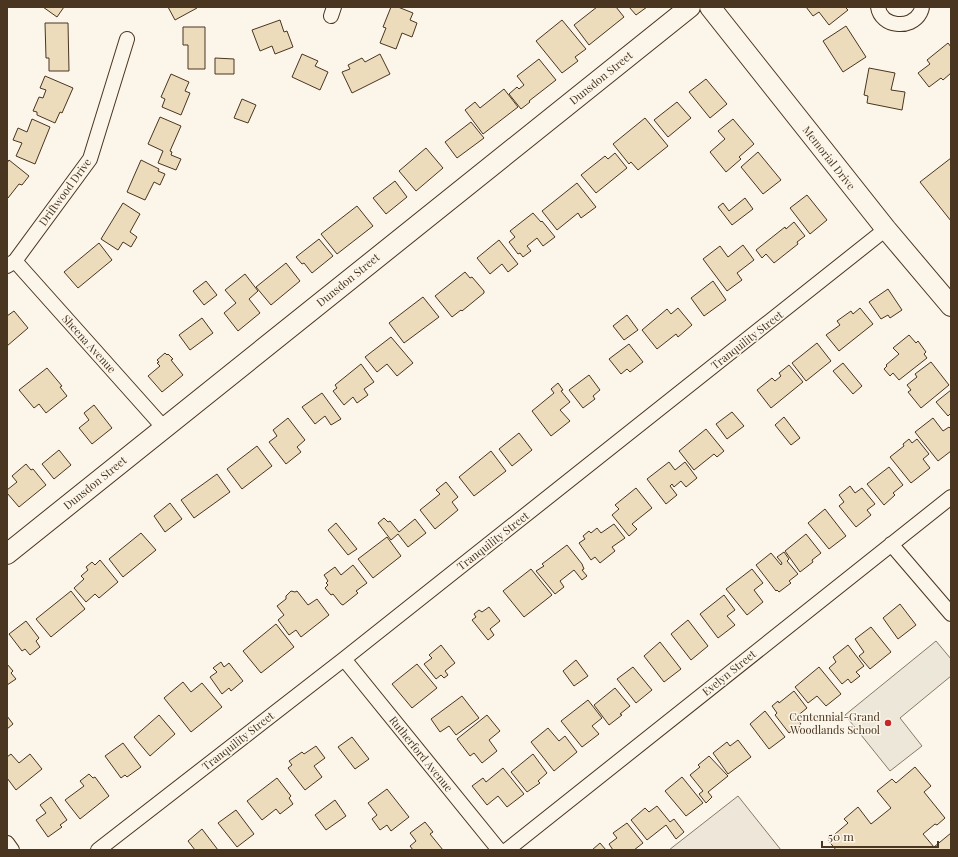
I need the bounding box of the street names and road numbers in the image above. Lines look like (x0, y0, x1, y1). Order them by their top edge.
street label: Dunsdon Street (566, 47, 635, 108)
street label: Memorial Drive (800, 123, 859, 193)
street label: Driftwood Drive (35, 155, 94, 229)
street label: Dunsdon Street (313, 249, 382, 310)
street label: Tranquility Street (708, 307, 786, 372)
street label: Sheena Avenue (59, 311, 120, 377)
street label: Dunsdon Street (60, 452, 129, 513)
street label: Tranquility Street (454, 508, 532, 573)
street label: Evelyn Street (699, 646, 759, 699)
street label: Tranquility Street (199, 708, 277, 773)
street label: Rutherford Avenue (386, 713, 457, 795)

